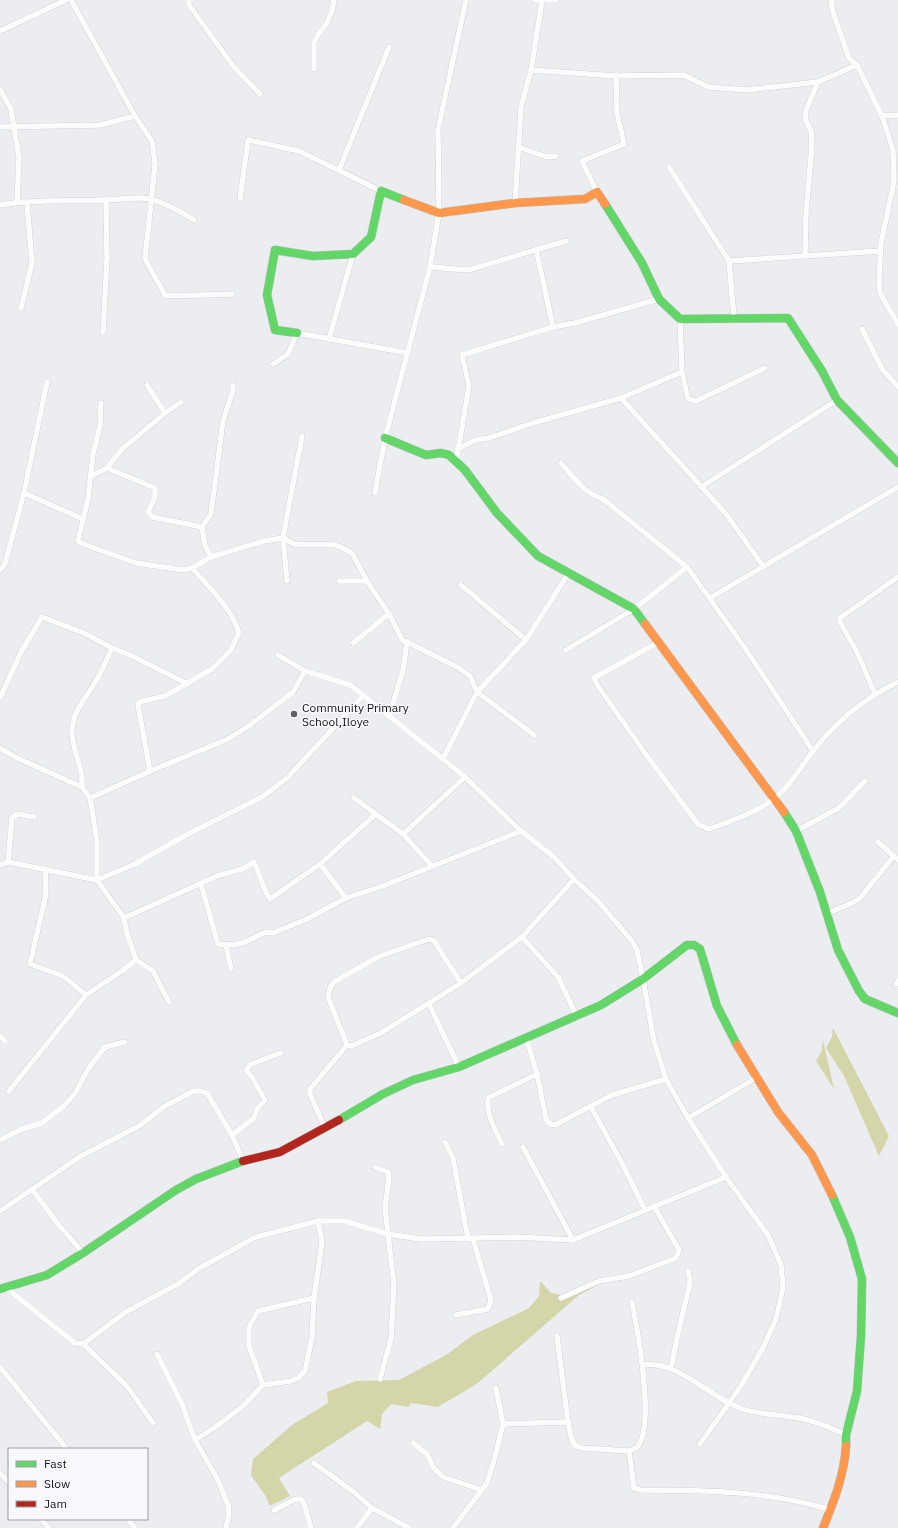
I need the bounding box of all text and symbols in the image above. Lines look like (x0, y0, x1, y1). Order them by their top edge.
place label: Community Primary School,Iloye (302, 700, 409, 729)
marker: Community Primary School,Iloye (289, 709, 299, 719)
legend (8, 1448, 148, 1520)
text: Fast (44, 1456, 67, 1471)
text: Slow (44, 1476, 70, 1491)
text: Jam (44, 1496, 67, 1511)

